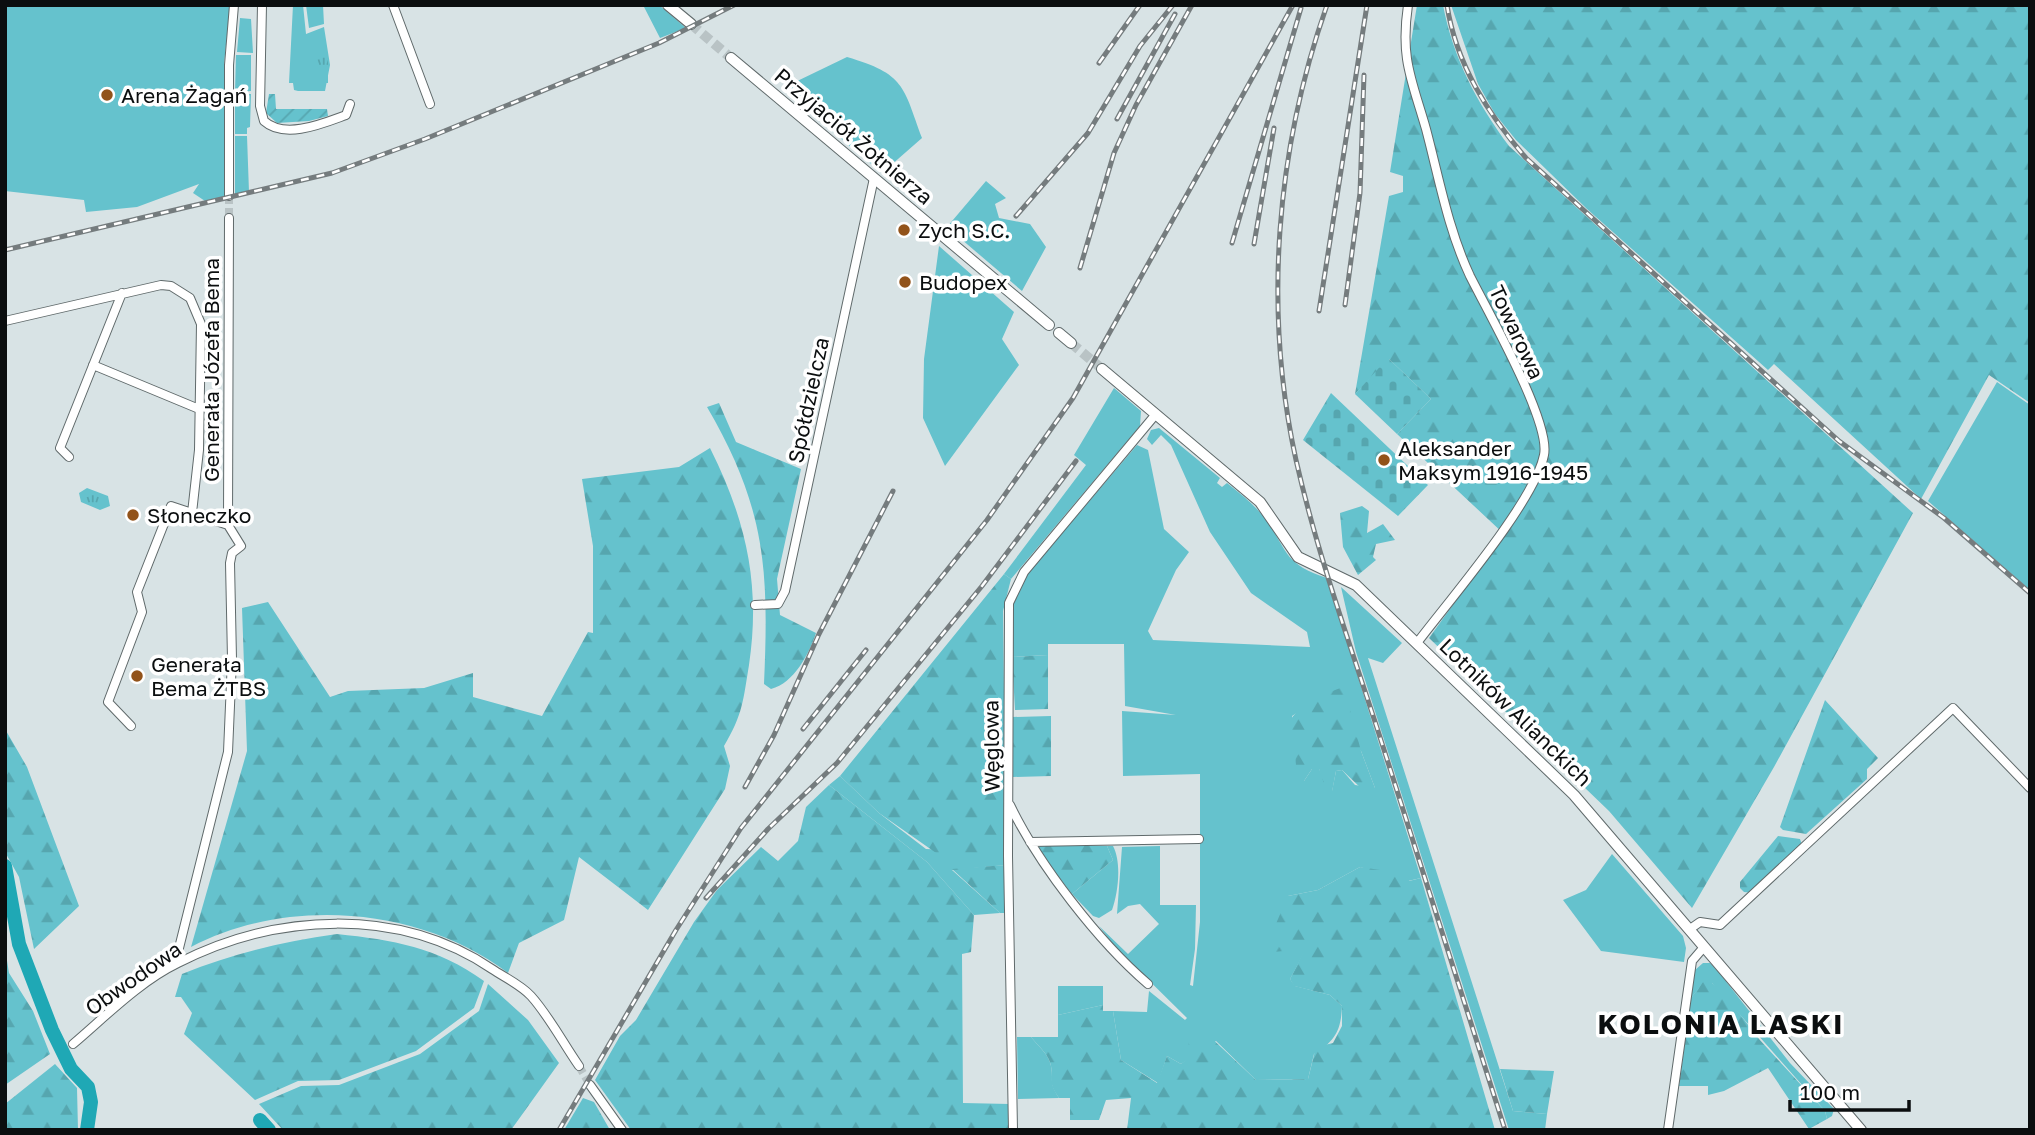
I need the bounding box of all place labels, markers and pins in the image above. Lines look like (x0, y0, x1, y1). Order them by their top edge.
place label: Arena Żagań (121, 82, 247, 108)
marker: Arena Żagań (99, 87, 115, 103)
place label: Zych S.C. (918, 217, 1010, 243)
marker: Zych S.C. (896, 222, 912, 238)
place label: Budopex (919, 269, 1008, 295)
marker: Budopex (897, 274, 913, 290)
place label: Aleksander Maksym 1916-1945 (1398, 435, 1588, 485)
marker: Aleksander Maksym 1916-1945 (1376, 452, 1392, 468)
place label: Słoneczko (147, 502, 251, 528)
marker: Słoneczko (125, 507, 141, 523)
place label: Generała Bema ŻTBS (151, 651, 266, 701)
marker: Generała Bema ŻTBS (129, 668, 145, 684)

